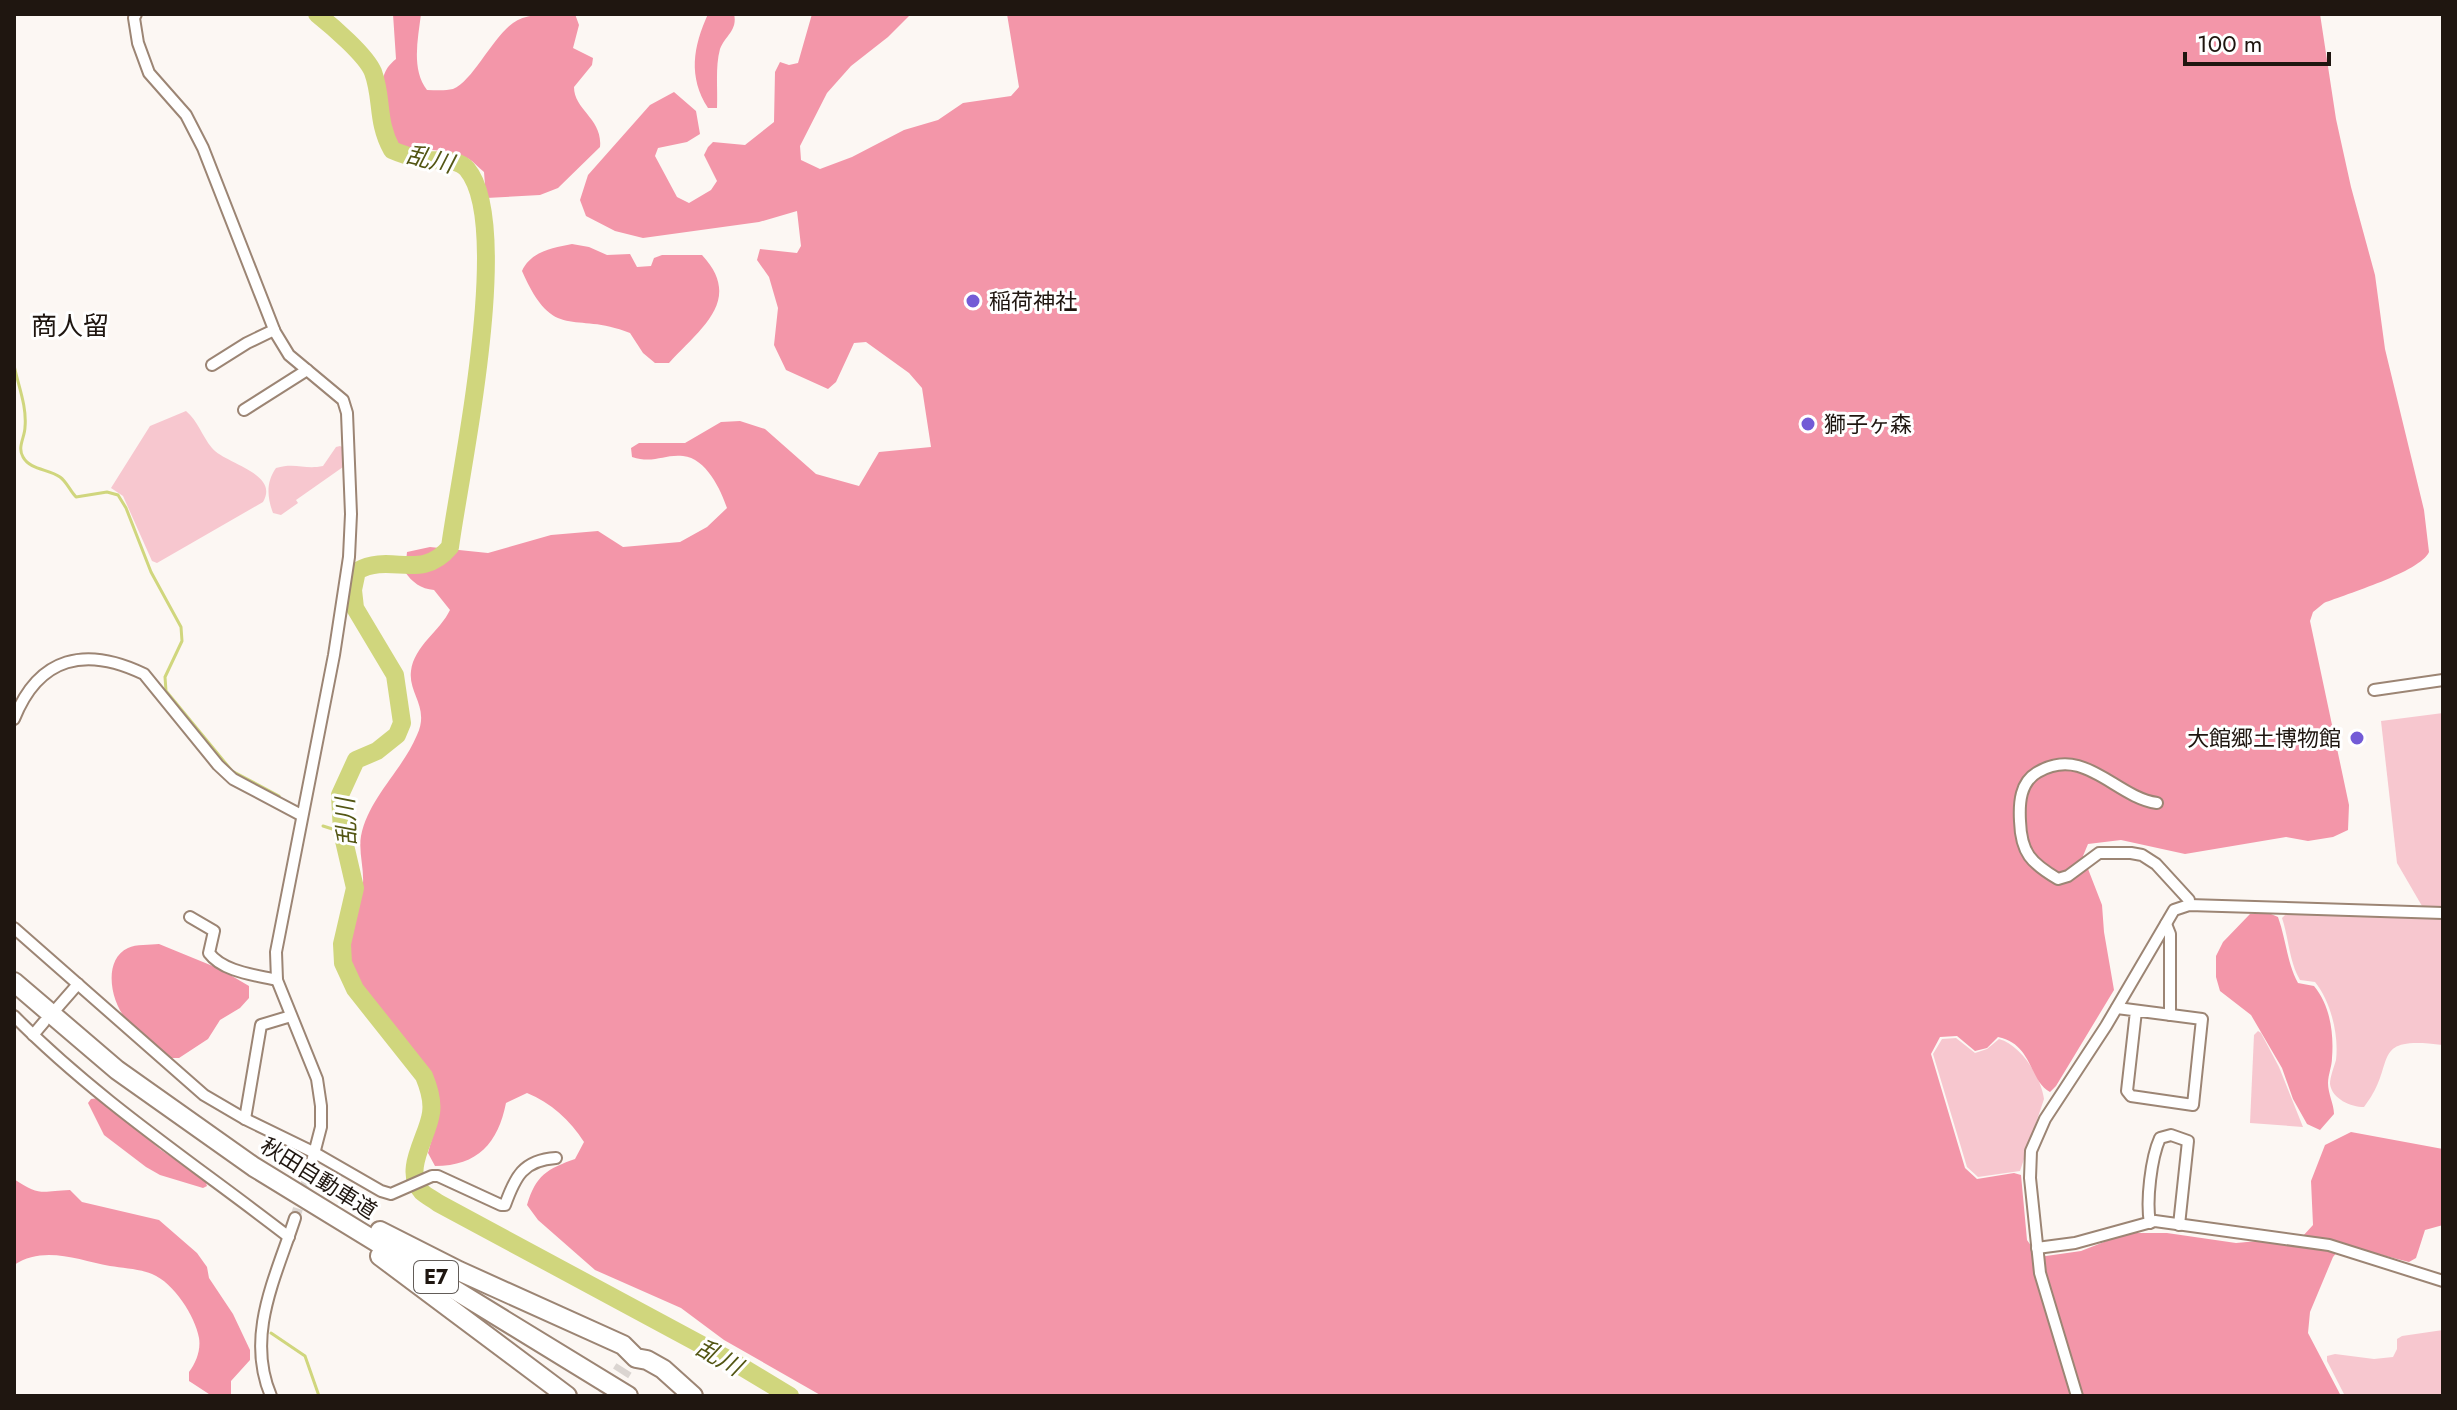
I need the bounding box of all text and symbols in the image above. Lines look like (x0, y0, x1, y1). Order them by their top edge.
scale bar (2185, 16, 2329, 66)
text: 100 m (2197, 26, 2263, 61)
water label: 乱川 (403, 137, 460, 182)
place label: 稲荷神社 (989, 285, 1077, 317)
marker: 稲荷神社 (964, 292, 982, 310)
district label: 商人留 (31, 307, 109, 345)
place label: 獅子ヶ森 (1824, 408, 1912, 440)
marker: 獅子ヶ森 (1799, 415, 1817, 433)
place label: 大館郷土博物館 (2187, 722, 2341, 754)
marker: 大館郷土博物館 (2348, 729, 2366, 747)
water label: 乱川 (327, 794, 365, 847)
street label: 秋田自動車道 (255, 1129, 383, 1227)
road number: E7 (414, 1261, 458, 1293)
water label: 乱川 (690, 1330, 751, 1385)

